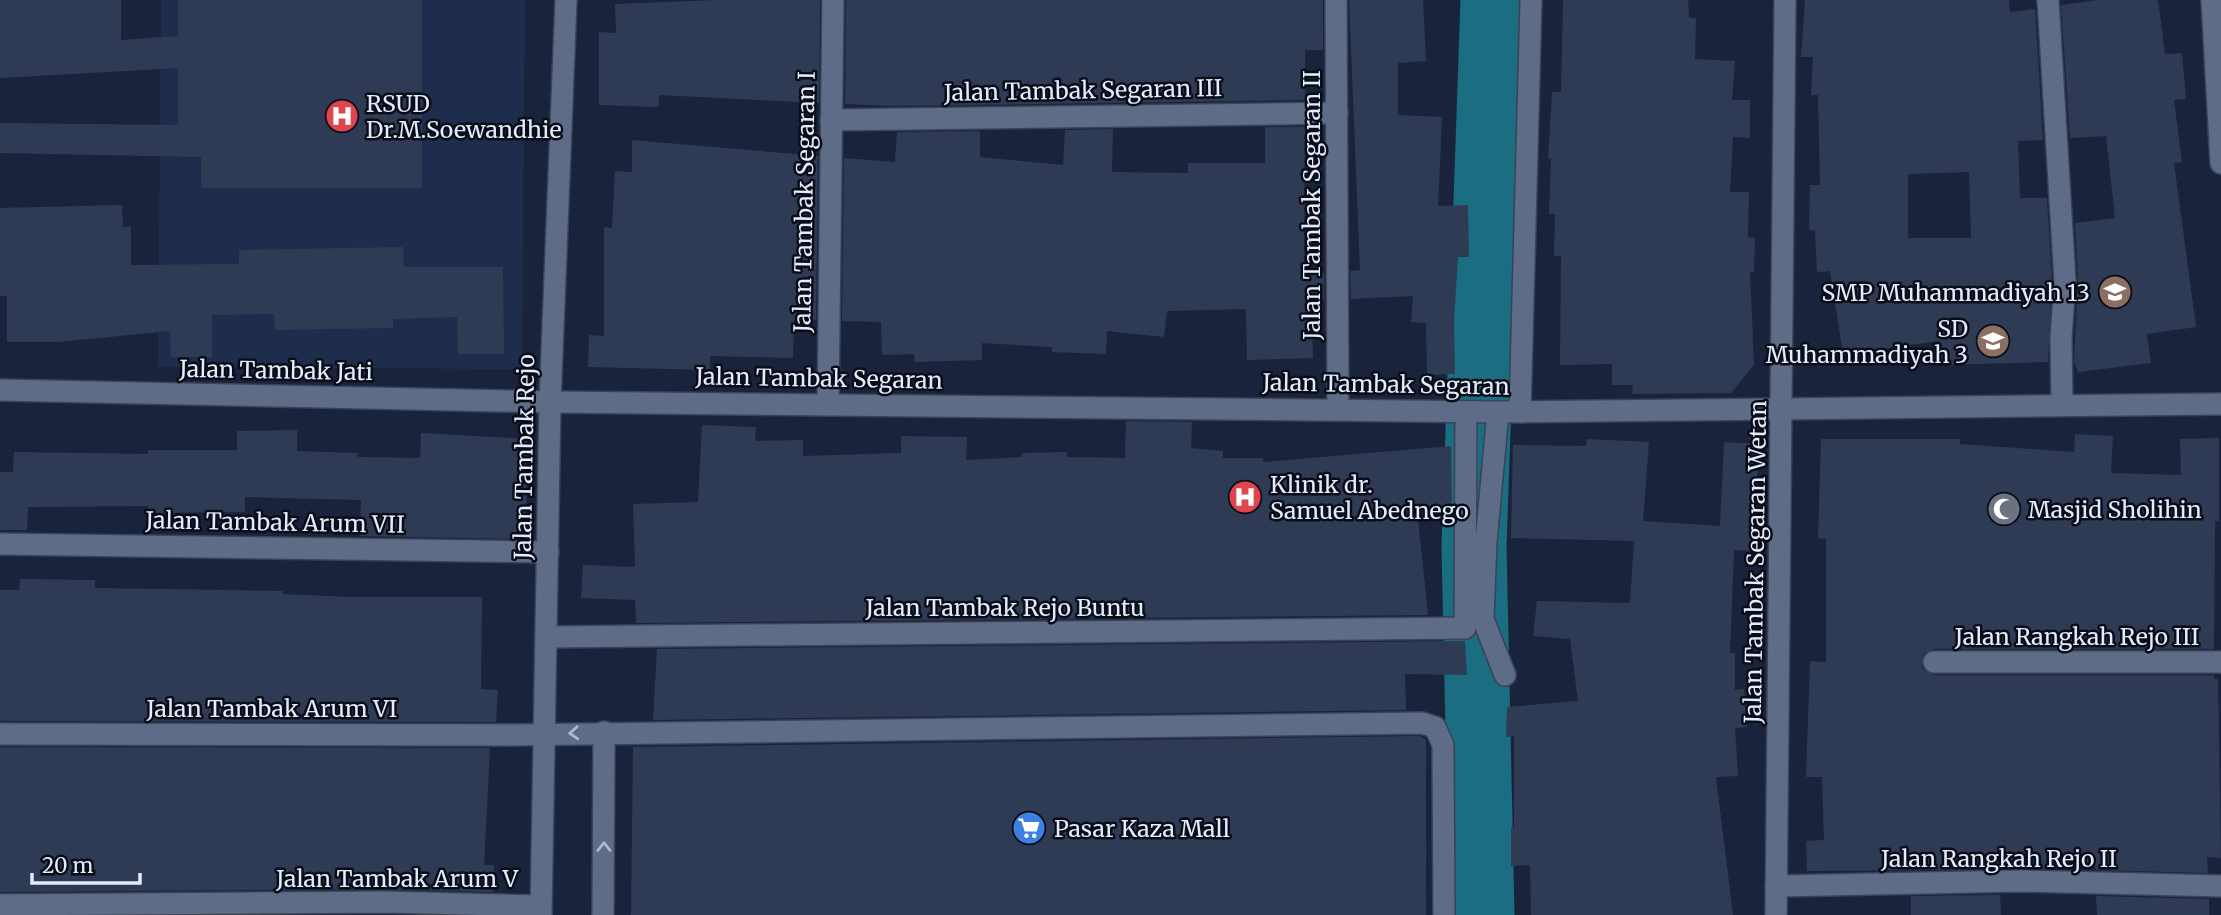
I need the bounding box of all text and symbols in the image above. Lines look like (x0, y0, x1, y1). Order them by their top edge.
street label: Jalan Tambak Segaran II (1297, 70, 1326, 341)
street label: Jalan Tambak Segaran I (787, 71, 821, 334)
street label: Jalan Tambak Segaran III (943, 73, 1222, 107)
place label: RSUD Dr.M.Soewandhie (366, 89, 561, 144)
hospital icon: RSUD Dr.M.Soewandhie (323, 97, 361, 135)
school or university icon: SMP Muhammadiyah 13 (2096, 273, 2134, 311)
place label: SMP Muhammadiyah 13 (1822, 278, 2090, 307)
place label: SD Muhammadiyah 3 (1766, 314, 1968, 369)
school or university icon: SD Muhammadiyah 3 (1974, 322, 2012, 360)
street label: Jalan Tambak Jati (178, 354, 373, 386)
street label: Jalan Tambak Rejo (508, 354, 540, 561)
street label: Jalan Tambak Segaran (694, 361, 943, 395)
street label: Jalan Tambak Segaran (1261, 367, 1510, 401)
street label: Jalan Tambak Segaran Wetan (1738, 400, 1772, 725)
place label: Klinik dr. Samuel Abednego (1270, 470, 1469, 525)
hospital icon: Klinik dr. Samuel Abednego (1226, 478, 1264, 516)
mosque icon: Masjid Sholihin (1985, 490, 2023, 528)
place label: Masjid Sholihin (2028, 495, 2202, 524)
street label: Jalan Tambak Arum VII (144, 505, 405, 539)
street label: Jalan Tambak Rejo Buntu (864, 593, 1145, 622)
street label: Jalan Rangkah Rejo III (1954, 622, 2199, 651)
street label: Jalan Tambak Arum VI (146, 694, 397, 723)
one-way arrow (569, 726, 580, 741)
supermarket icon: Pasar Kaza Mall (1010, 809, 1048, 847)
place label: Pasar Kaza Mall (1054, 814, 1230, 843)
one-way arrow (596, 841, 611, 852)
scale bar (32, 842, 140, 886)
street label: Jalan Rangkah Rejo II (1880, 844, 2117, 873)
text: 20 m (42, 852, 94, 879)
street label: Jalan Tambak Arum V (275, 864, 519, 893)

